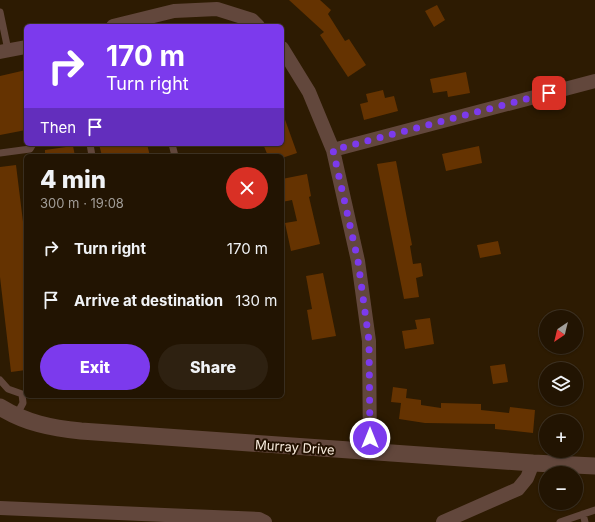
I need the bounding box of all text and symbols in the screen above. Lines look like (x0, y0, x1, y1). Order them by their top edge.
text: 170 m (106, 39, 185, 73)
icon: right (40, 40, 92, 92)
text: Turn right (106, 73, 189, 94)
pin (532, 76, 566, 110)
icon: arrive (538, 82, 560, 104)
icon: arrive (84, 116, 106, 138)
text: Then (40, 118, 76, 137)
text: 4 min (40, 165, 106, 194)
button: close (226, 167, 268, 209)
text: 300 m · 19:08 (40, 195, 124, 211)
icon: right (40, 237, 62, 259)
text: Turn right (74, 239, 146, 258)
text: 170 m (227, 239, 268, 258)
icon: arrive (40, 289, 62, 311)
text: Arrive at destination (74, 291, 223, 310)
text: 130 m (235, 291, 277, 310)
north arrow (539, 310, 583, 354)
map controls (539, 310, 583, 510)
button: Exit (40, 344, 150, 390)
button: Share (158, 344, 268, 390)
button: layers (539, 362, 583, 406)
button: + (539, 414, 583, 458)
position arrow (349, 417, 391, 459)
street label: Murray Drive (255, 436, 335, 458)
button: − (539, 466, 583, 510)

